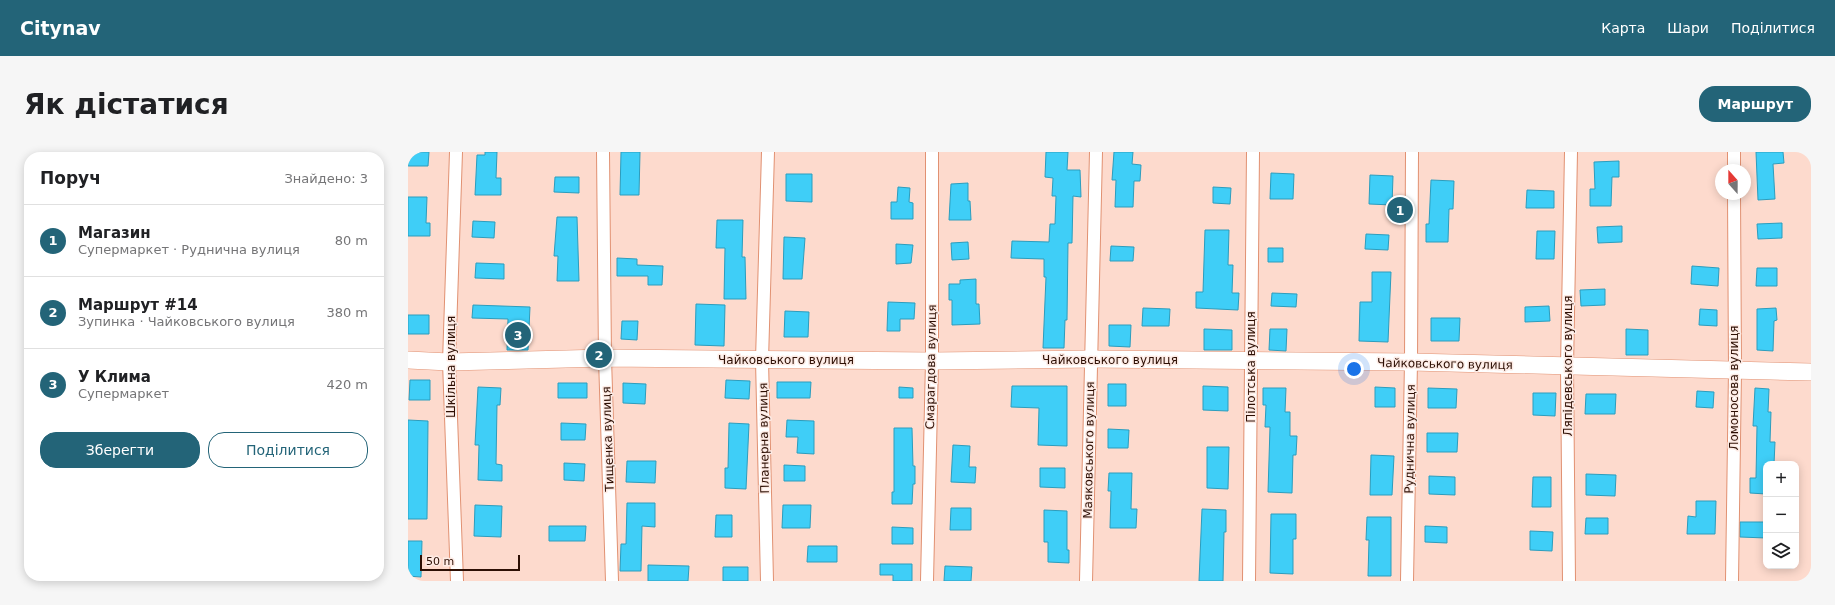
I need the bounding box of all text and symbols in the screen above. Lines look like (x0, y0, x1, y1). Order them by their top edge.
text: Citynav (20, 17, 101, 39)
text: Карта (1601, 20, 1645, 36)
text: Шари (1667, 20, 1709, 36)
text: Поділитися (1731, 20, 1815, 36)
button: Маршрут (1699, 86, 1811, 122)
text: Як дістатися (24, 88, 229, 121)
north arrow (1715, 164, 1751, 200)
text: Поруч (40, 168, 101, 188)
text: Знайдено: 3 (285, 171, 368, 186)
pin: 1 (1387, 195, 1413, 225)
text: Магазин (78, 224, 151, 242)
text: 1 (48, 233, 58, 248)
text: 80 m (335, 233, 368, 248)
text: Супермаркет · Руднична вулиця (78, 242, 300, 257)
text: Маршрут #14 (78, 296, 198, 314)
street label: Ляпідевського вулиця (1561, 296, 1575, 436)
street label: Смарагдова вулиця (923, 304, 939, 430)
text: 2 (48, 305, 58, 320)
text: 380 m (326, 305, 368, 320)
street label: Пілотська вулиця (1244, 311, 1258, 423)
text: Зупинка · Чайковського вулиця (78, 314, 295, 329)
street label: Шкільна вулиця (444, 316, 458, 418)
pin: 3 (505, 320, 531, 350)
street label: Ломоносова вулиця (1727, 325, 1741, 451)
pin: 2 (586, 340, 612, 370)
street label: Чайковського вулиця (718, 353, 854, 367)
street label: Чайковського вулиця (1042, 353, 1178, 367)
street label: Чайковського вулиця (1377, 356, 1513, 372)
your location (1344, 359, 1364, 379)
text: У Клима (78, 368, 151, 386)
text: 3 (48, 377, 58, 392)
text: 420 m (326, 377, 368, 392)
street label: Маяковського вулиця (1081, 381, 1097, 519)
street label: Планерна вулиця (756, 382, 772, 494)
street label: Руднична вулиця (1402, 384, 1418, 494)
text: Супермаркет (78, 386, 169, 401)
street label: Тищенка вулиця (599, 386, 617, 493)
button: Зберегти (40, 432, 200, 468)
button: Поділитися (208, 432, 368, 468)
map controls (1763, 461, 1799, 569)
button: + (1763, 461, 1799, 497)
button: − (1763, 497, 1799, 533)
button: layers (1763, 533, 1799, 569)
scale bar (420, 553, 520, 572)
text: 50 m (426, 555, 454, 568)

